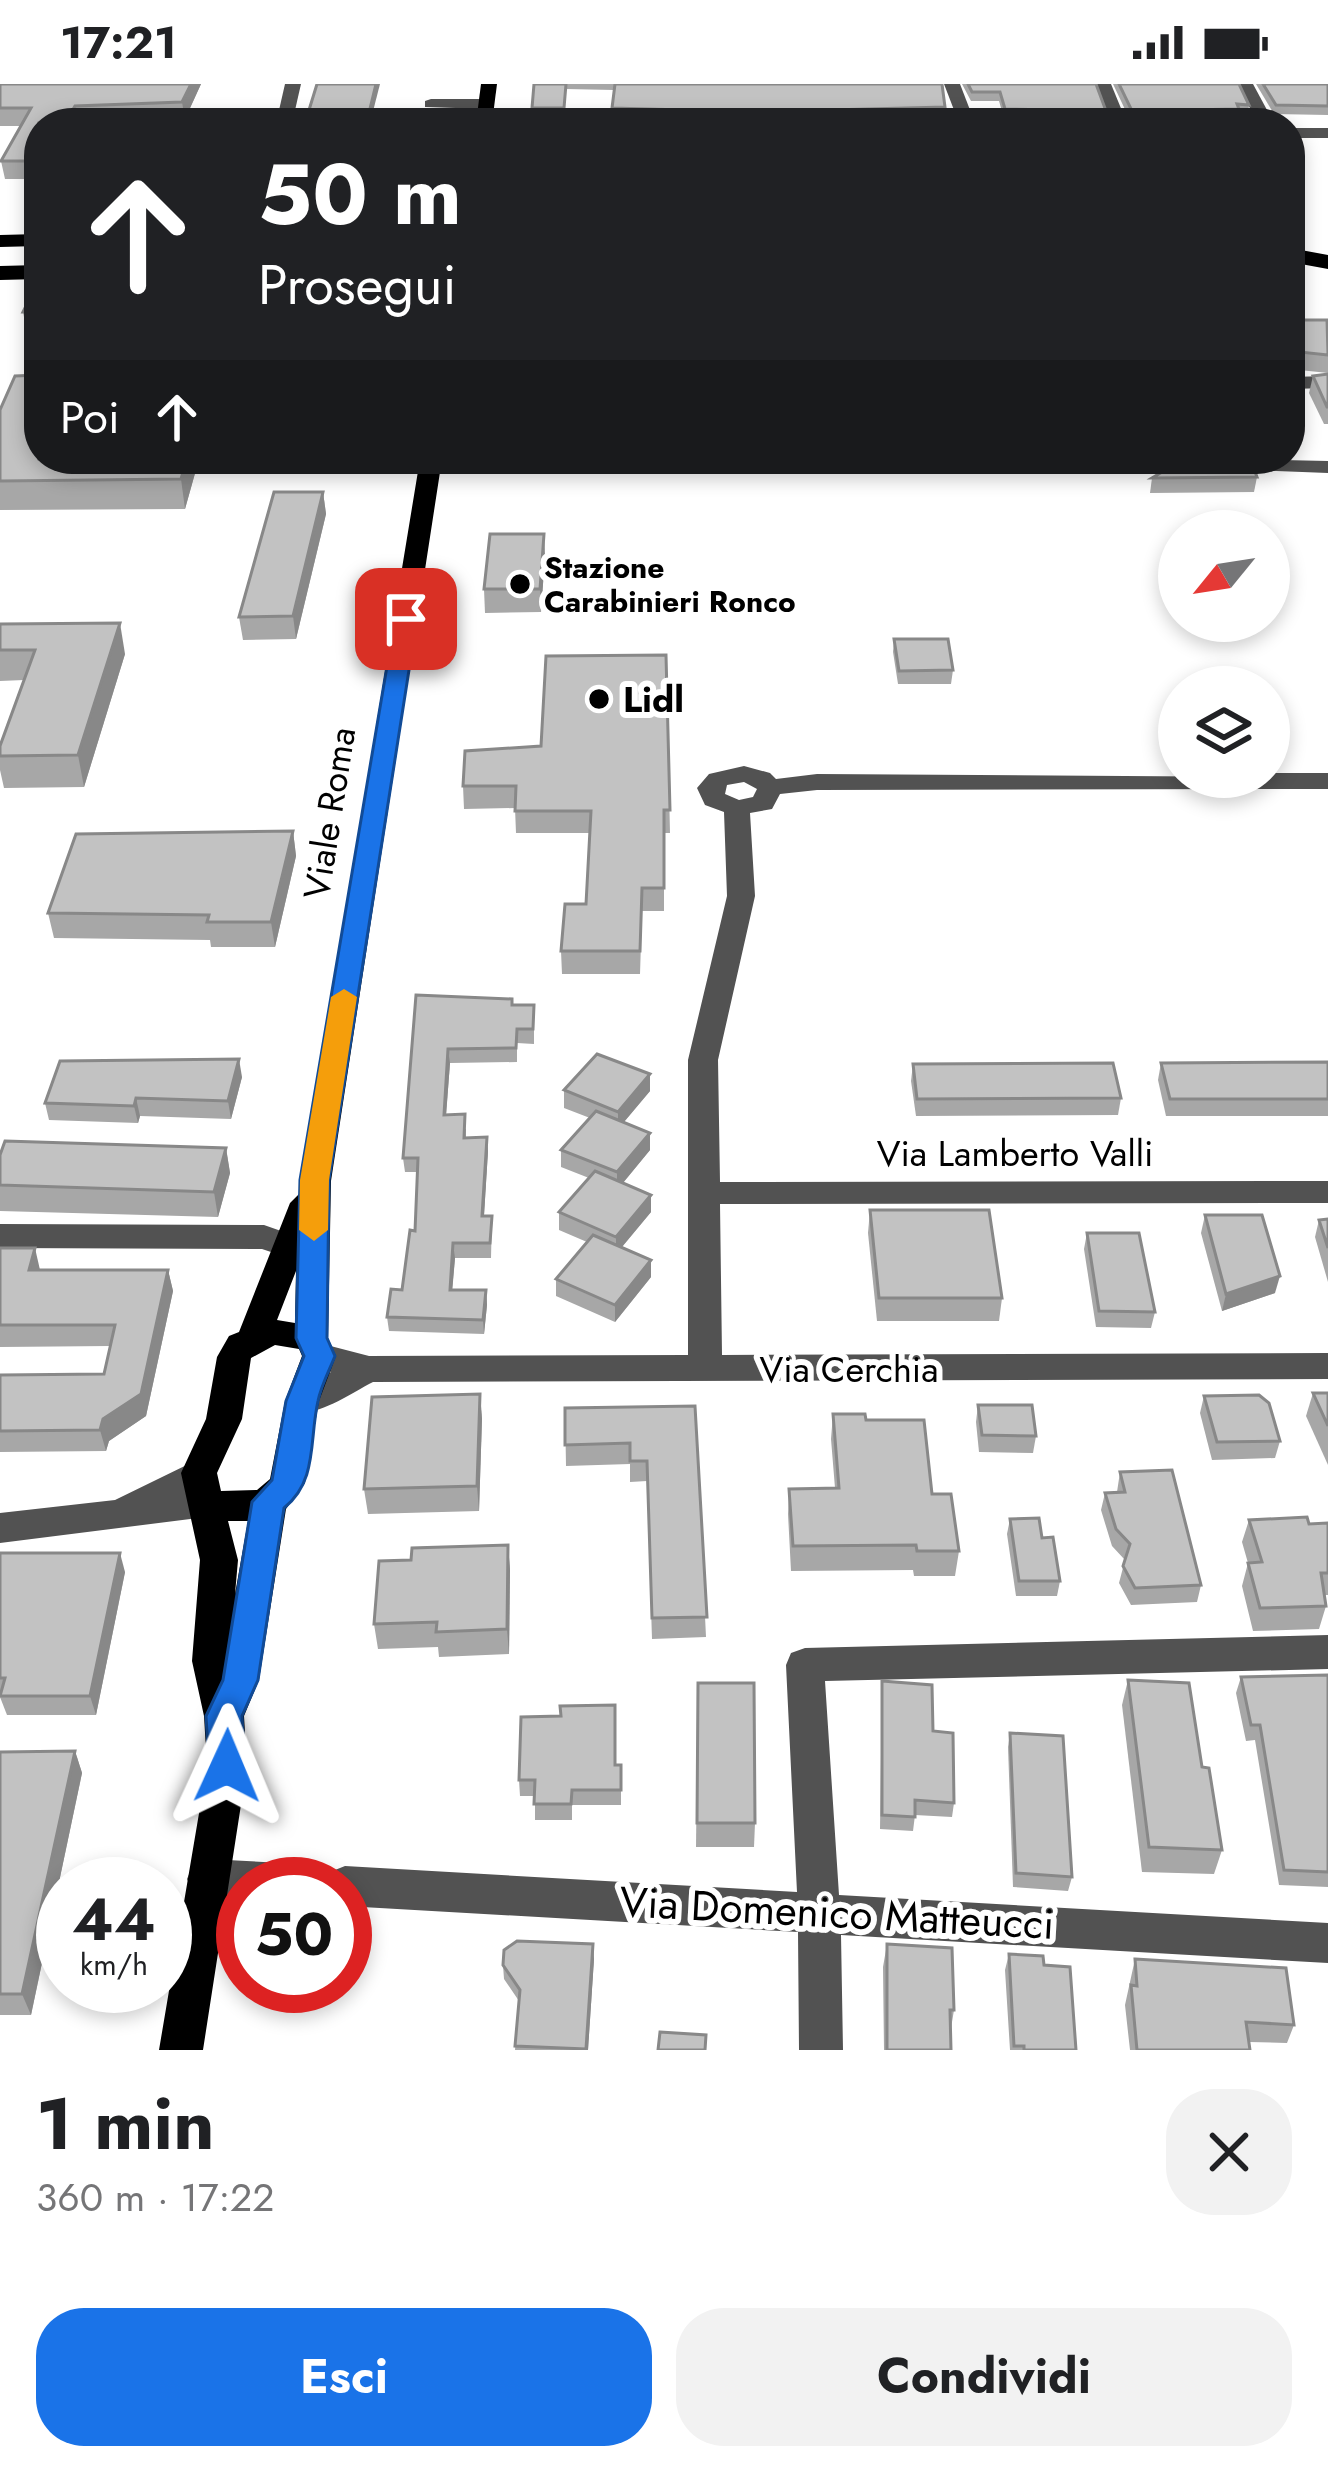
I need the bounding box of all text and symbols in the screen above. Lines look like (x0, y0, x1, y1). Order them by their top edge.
text: 17:21 (60, 10, 177, 75)
text: 50 m (258, 134, 462, 256)
icon: ahead (60, 156, 216, 312)
text: Prosegui (258, 246, 456, 324)
icon: ahead (144, 384, 210, 450)
text: Poi (60, 385, 120, 450)
north arrow (1158, 510, 1290, 642)
map controls (1158, 510, 1290, 798)
place label: Stazione Carabinieri Ronco (544, 546, 796, 623)
pin (355, 568, 457, 670)
marker: Stazione Carabinieri Ronco (507, 571, 533, 597)
icon: arrive (373, 586, 439, 652)
button: layers (1158, 666, 1290, 798)
place label: Lidl (623, 673, 684, 725)
marker: Lidl (586, 686, 612, 712)
street label: Viale Roma (290, 723, 368, 903)
street label: Via Lamberto Valli (877, 1127, 1153, 1179)
street label: Via Cerchia (759, 1343, 939, 1395)
position arrow (164, 1703, 290, 1829)
speed limit sign: 50 (216, 1857, 372, 2013)
street label: Via Domenico Matteucci (618, 1871, 1056, 1955)
text: 44 (72, 1876, 156, 1963)
text: km/h (80, 1943, 148, 1986)
text: 1 min (36, 2072, 215, 2176)
button: close (1166, 2089, 1292, 2215)
text: 360 m · 17:22 (36, 2169, 275, 2226)
button: Esci (36, 2308, 652, 2446)
button: Condividi (676, 2308, 1292, 2446)

